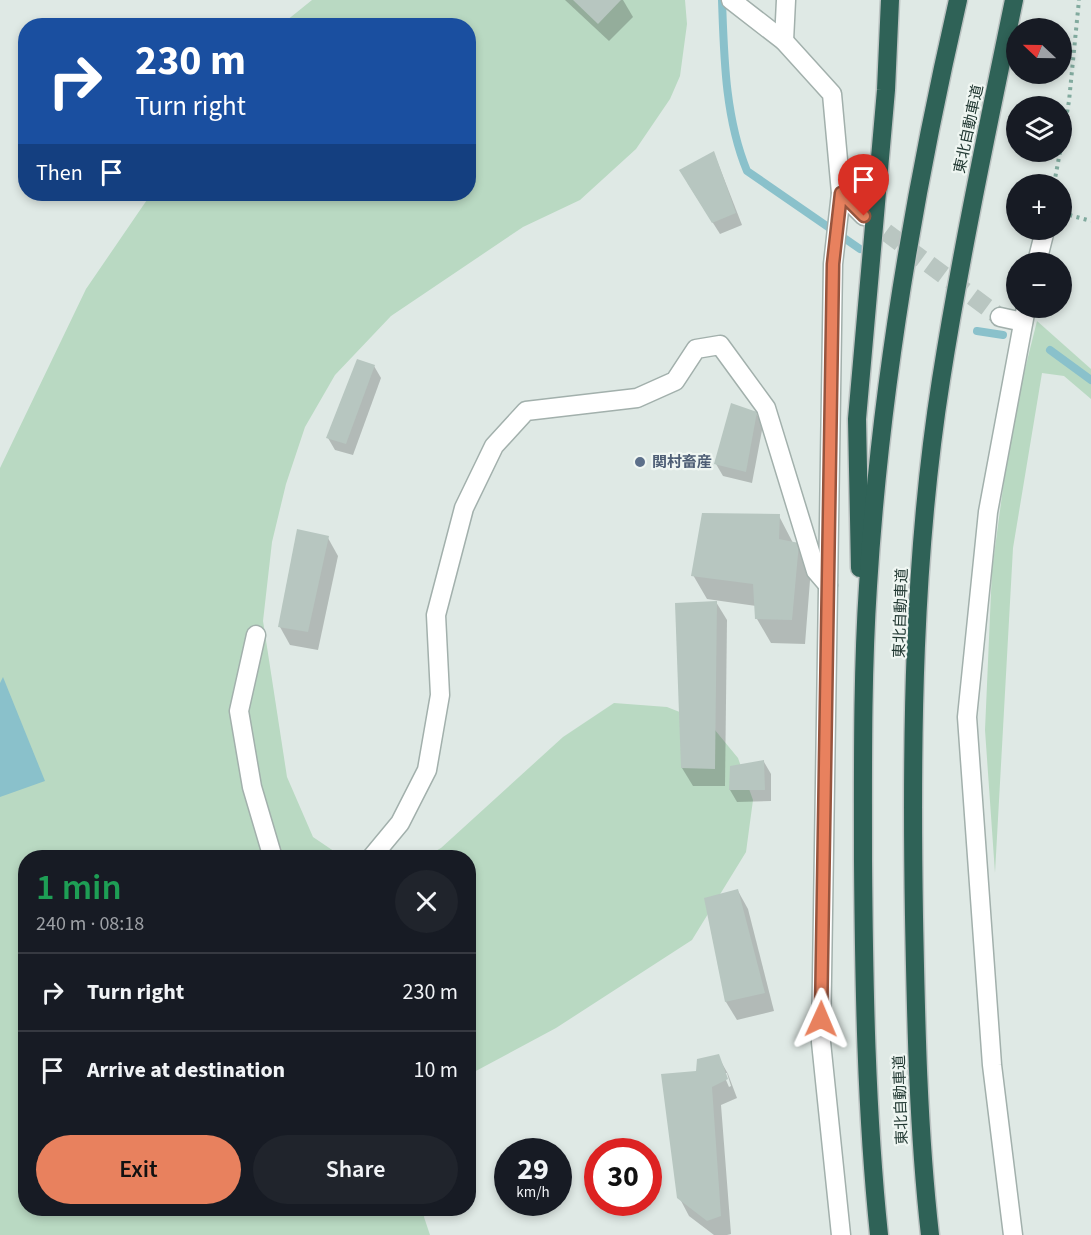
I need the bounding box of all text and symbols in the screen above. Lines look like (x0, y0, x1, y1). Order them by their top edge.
north arrow (1006, 18, 1072, 84)
map controls (1006, 18, 1072, 318)
text: 230 m (135, 31, 246, 91)
icon: right (36, 42, 114, 120)
street label: 東北自動車道 (949, 83, 989, 175)
text: Turn right (135, 87, 246, 126)
button: layers (1006, 96, 1072, 162)
pin (838, 154, 889, 216)
icon: arrive (95, 156, 128, 189)
text: Then (36, 157, 83, 189)
icon: arrive (847, 163, 880, 196)
button: + (1006, 174, 1072, 240)
button: − (1006, 252, 1072, 318)
place label: 関村畜産 (652, 452, 712, 473)
marker: 関村畜産 (633, 455, 647, 469)
street label: 東北自動車道 (889, 568, 913, 658)
text: 1 min (36, 862, 122, 913)
button: close (395, 870, 458, 933)
text: 240 m · 08:18 (36, 910, 144, 938)
icon: right (36, 976, 69, 1009)
text: Turn right (87, 976, 184, 1008)
text: 230 m (403, 976, 458, 1008)
position arrow (789, 987, 853, 1051)
icon: arrive (36, 1054, 69, 1087)
text: Arrive at destination (87, 1054, 285, 1086)
text: 10 m (413, 1054, 458, 1086)
street label: 東北自動車道 (889, 1055, 913, 1145)
button: Exit (36, 1135, 241, 1204)
button: Share (253, 1135, 458, 1204)
speed limit sign: 30 (584, 1138, 662, 1216)
text: 29 (517, 1148, 549, 1191)
text: km/h (516, 1182, 550, 1203)

